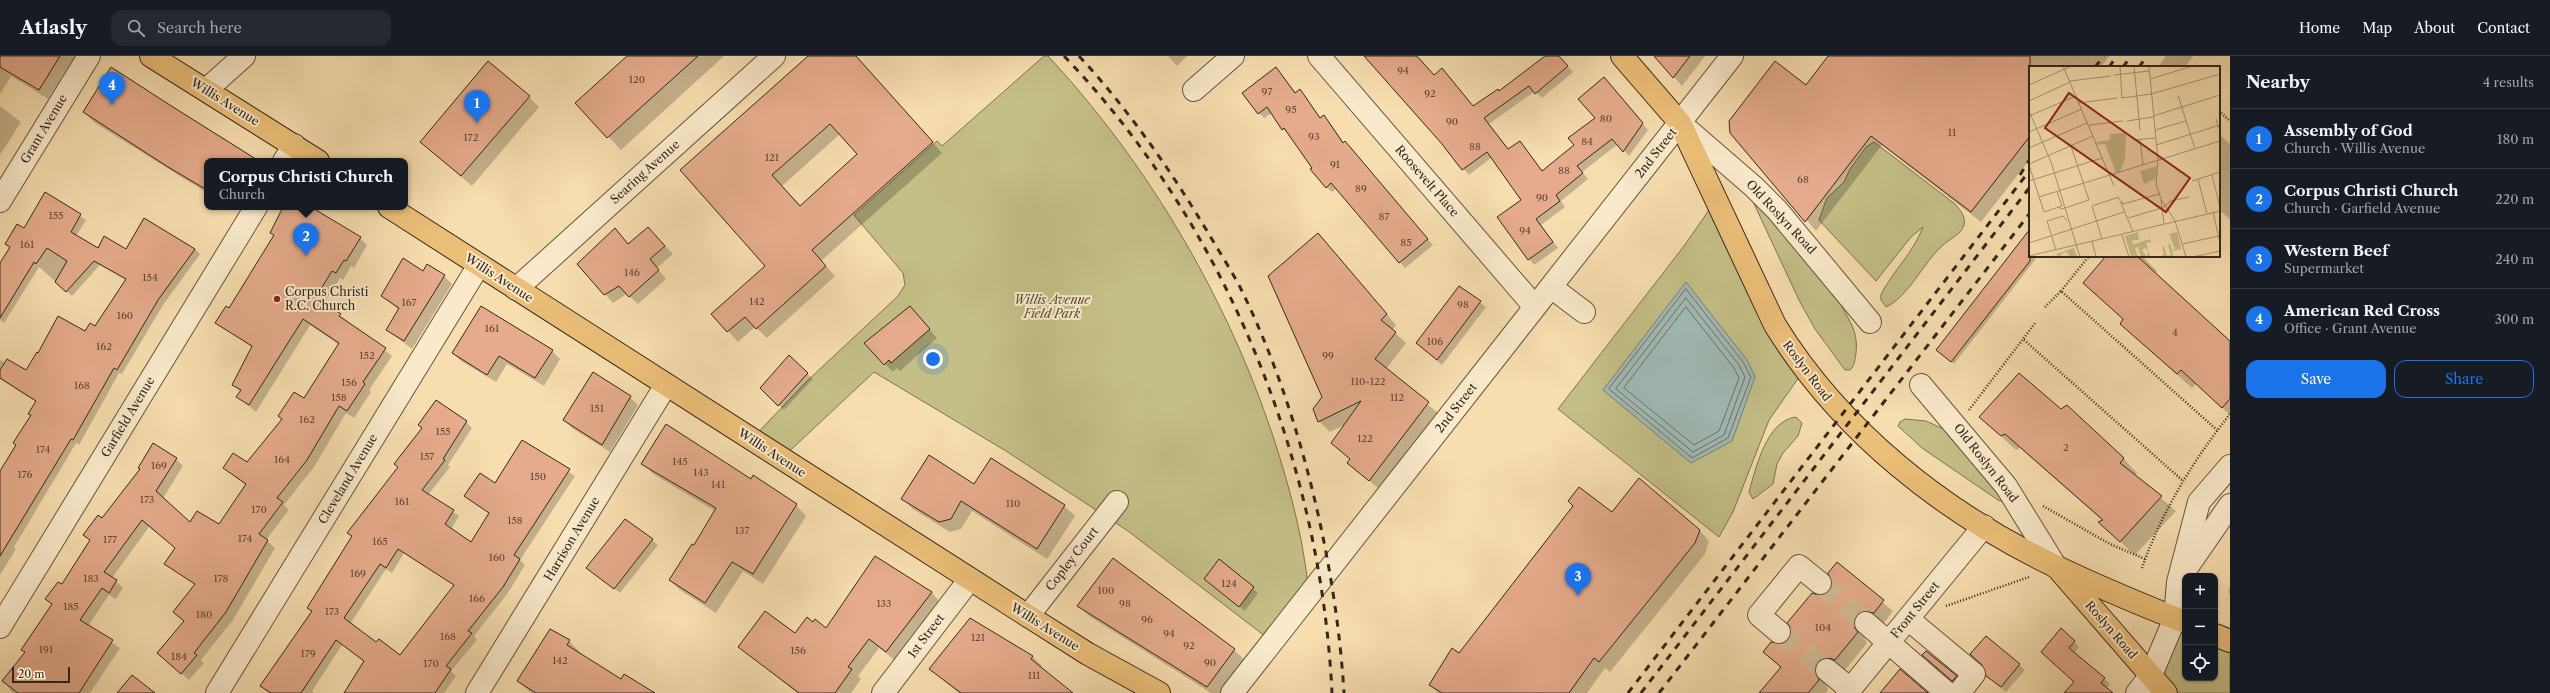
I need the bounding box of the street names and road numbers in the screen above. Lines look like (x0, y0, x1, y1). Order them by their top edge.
street label: Willis Avenue (187, 74, 263, 129)
street label: Grant Avenue (17, 91, 70, 166)
street label: 2nd Street (1632, 124, 1680, 181)
street label: Searing Avenue (607, 136, 683, 207)
street label: Roosevelt Place (1392, 142, 1463, 220)
street label: Old Roslyn Road (1743, 177, 1820, 257)
street label: Willis Avenue (462, 249, 536, 305)
street label: Roslyn Road (1780, 338, 1835, 404)
street label: Garfield Avenue (98, 373, 158, 460)
street label: 2nd Street (1432, 379, 1480, 436)
street label: Old Roslyn Road (1951, 420, 2022, 506)
street label: Willis Avenue (735, 424, 809, 480)
street label: Cleveland Avenue (315, 431, 380, 526)
street label: Harrison Avenue (540, 494, 603, 584)
street label: Copley Court (1042, 523, 1102, 594)
street label: Front Street (1887, 578, 1943, 641)
street label: Roslyn Road (2082, 598, 2141, 662)
street label: Willis Avenue (1007, 599, 1083, 654)
street label: 1st Street (904, 610, 948, 661)

